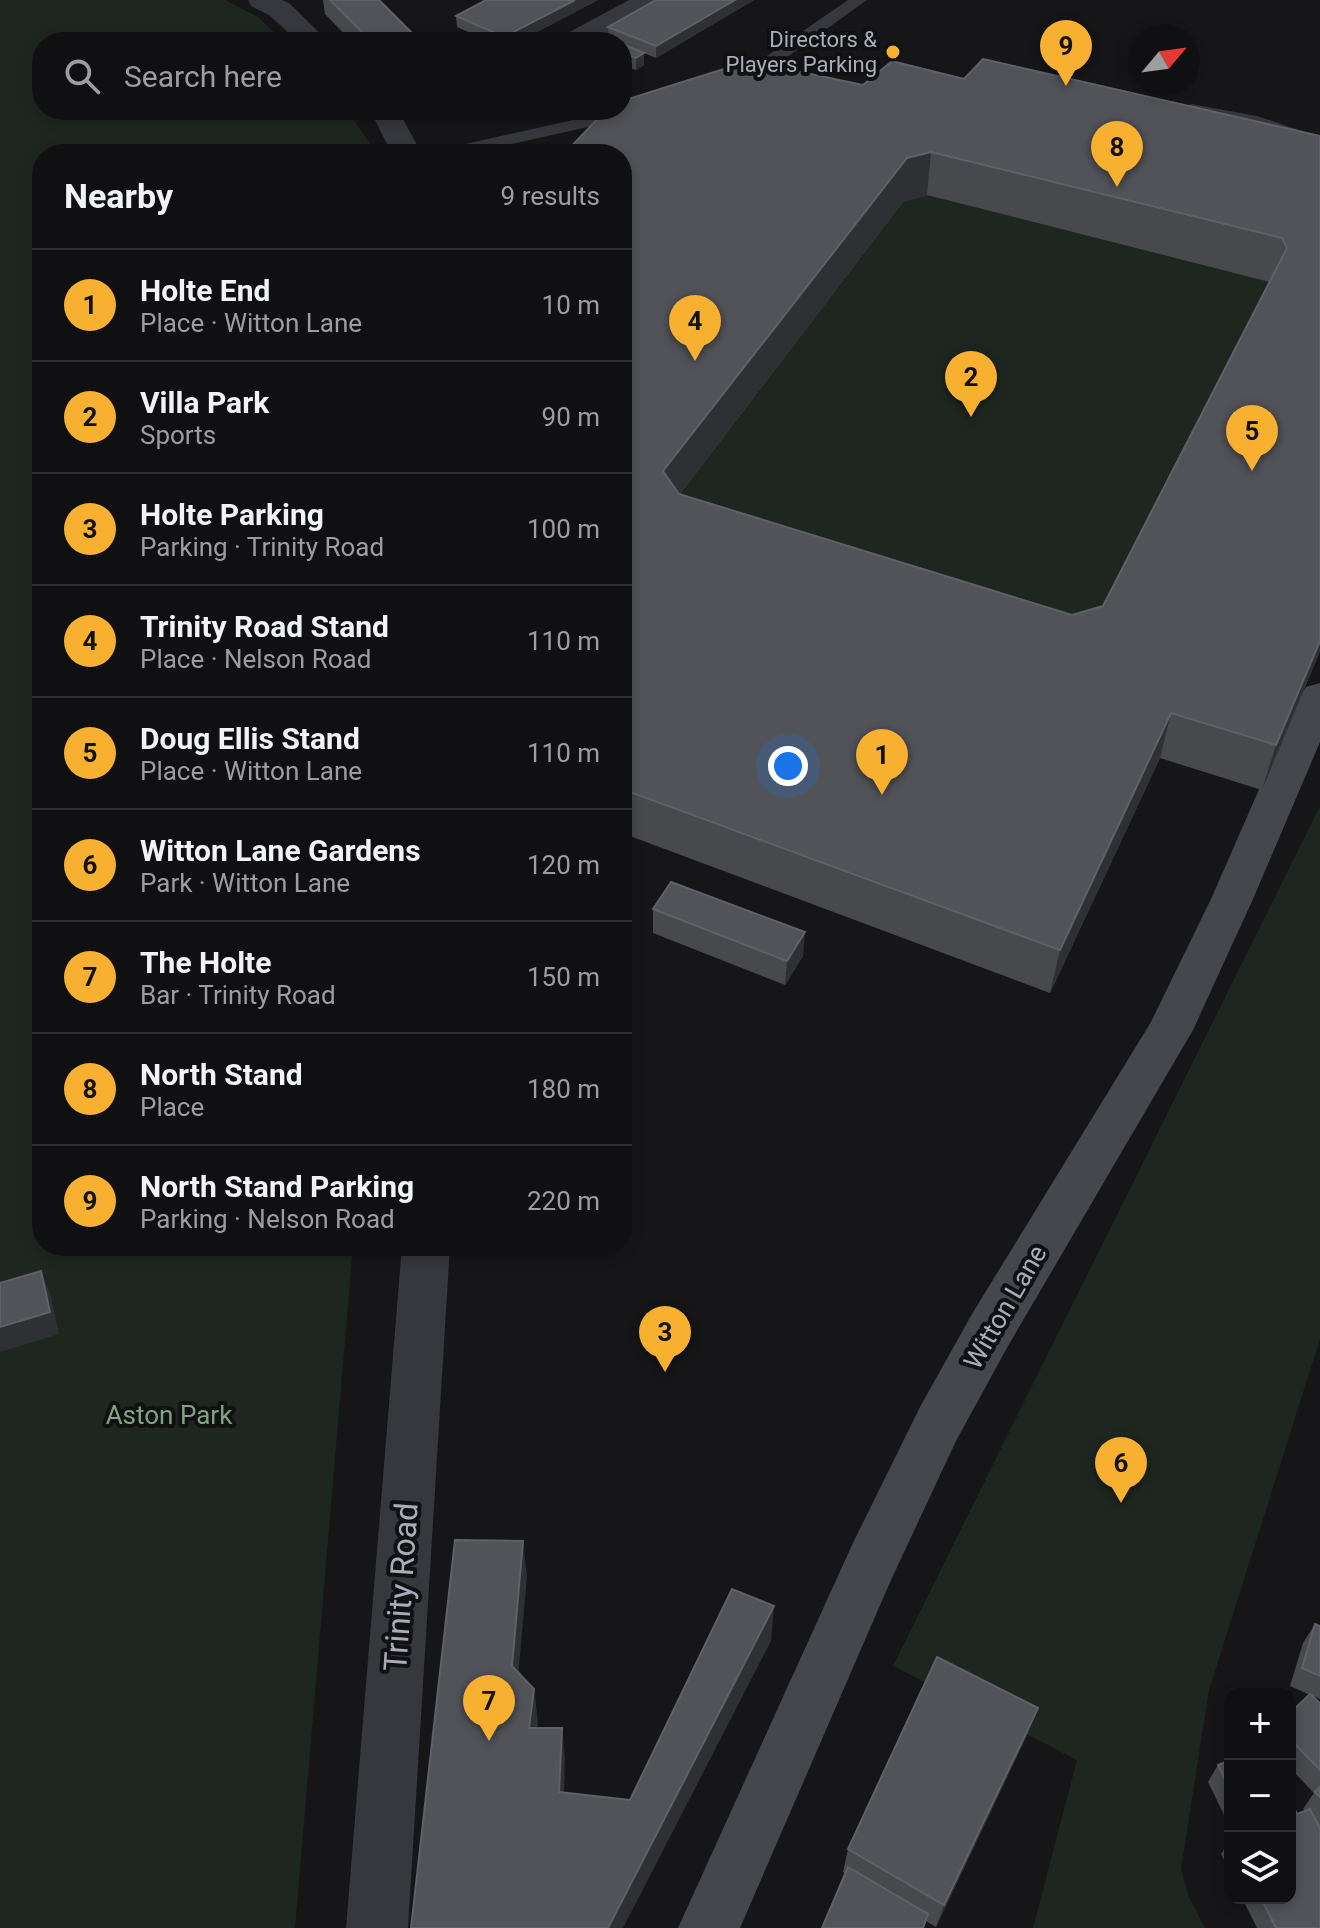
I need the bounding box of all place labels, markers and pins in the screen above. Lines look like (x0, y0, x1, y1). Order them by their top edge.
pin: 9 (1040, 20, 1092, 86)
place label: Directors & Players Parking (726, 27, 877, 77)
marker: Directors & Players Parking (884, 43, 902, 61)
pin: 8 (1091, 121, 1143, 187)
pin: 4 (669, 295, 721, 361)
pin: 2 (945, 351, 997, 417)
pin: 5 (1226, 405, 1278, 471)
pin: 1 (856, 729, 908, 795)
pin: 3 (639, 1306, 691, 1372)
pin: 6 (1095, 1437, 1147, 1503)
pin: 7 (463, 1675, 515, 1741)

